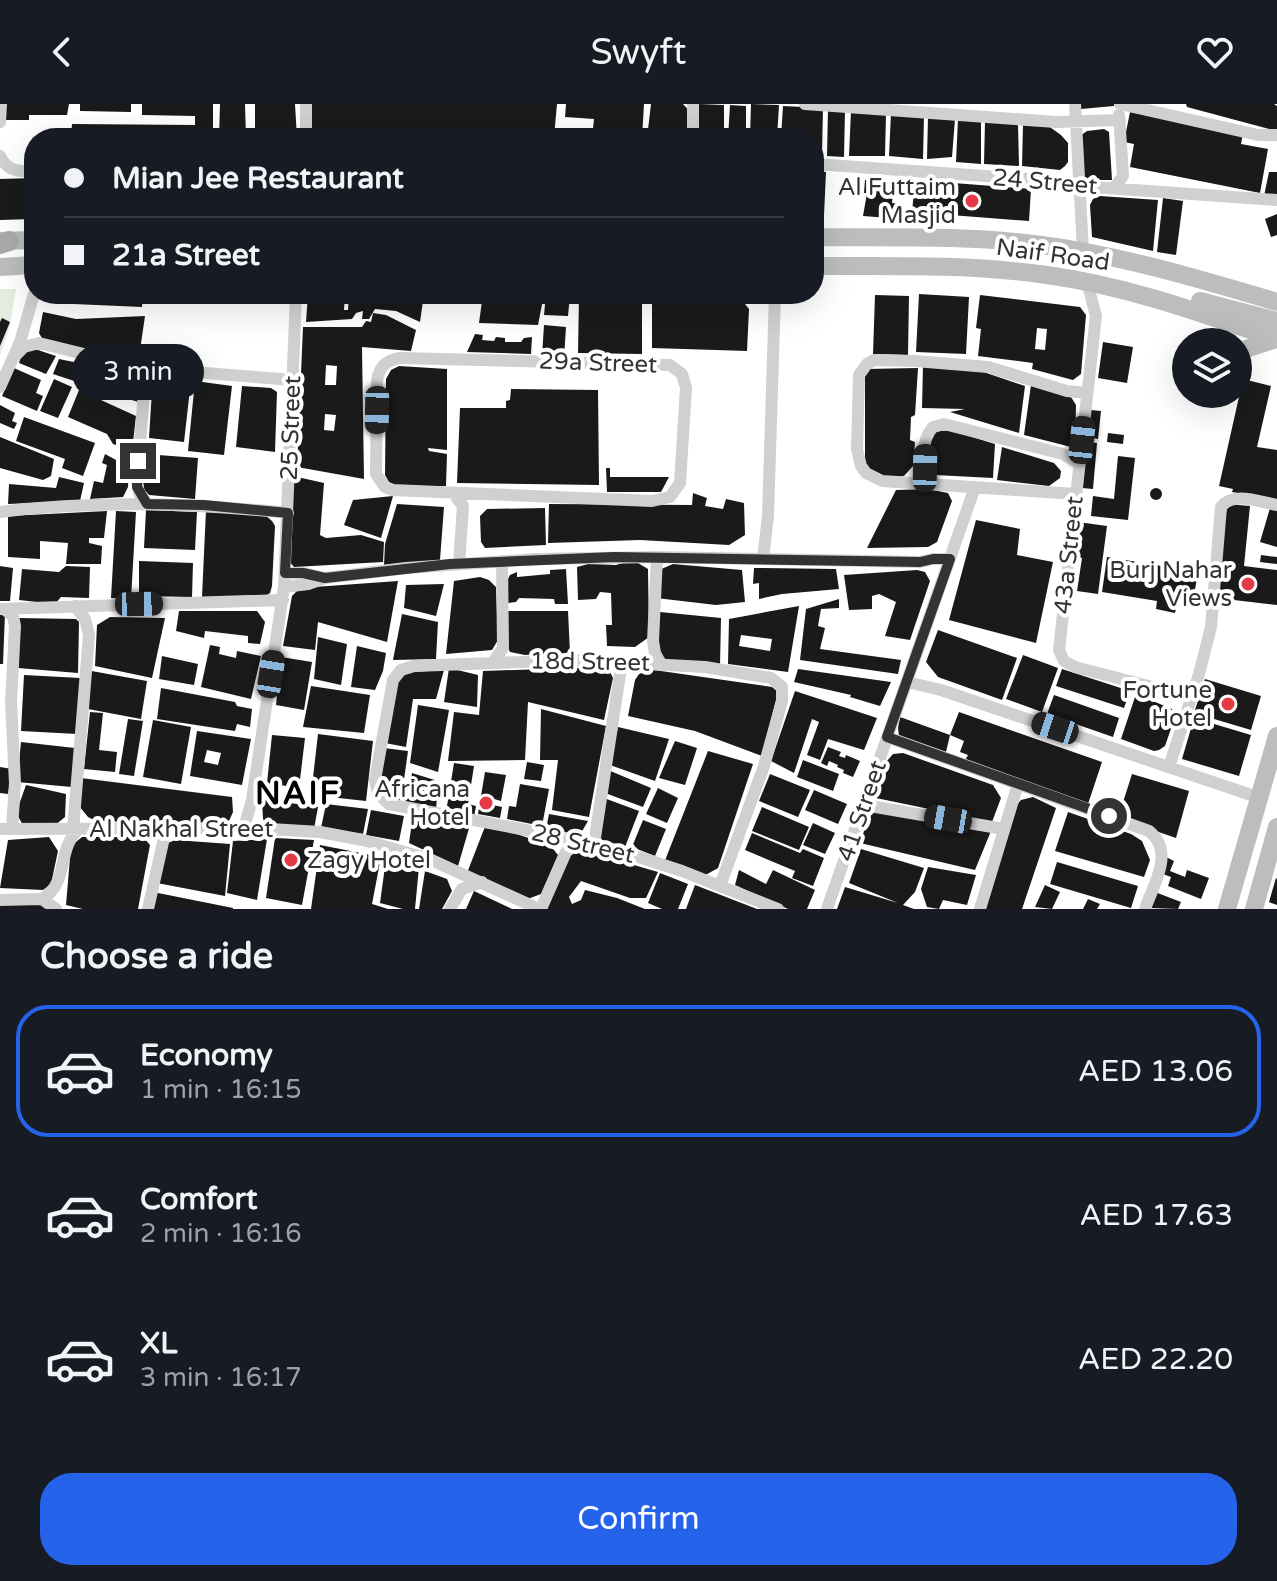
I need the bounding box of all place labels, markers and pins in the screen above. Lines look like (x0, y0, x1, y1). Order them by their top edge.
place label: Al Futtaim Masjid (838, 173, 956, 230)
marker: Al Futtaim Masjid (963, 192, 981, 210)
place label: Burj Nahar Views (1109, 556, 1233, 613)
marker: Burj Nahar Views (1239, 575, 1257, 593)
place label: Fortune Hotel (1123, 676, 1212, 733)
marker: Fortune Hotel (1219, 695, 1237, 713)
place label: Africana Hotel (374, 775, 470, 832)
marker: Africana Hotel (477, 794, 495, 812)
place label: Zagy Hotel (307, 846, 431, 875)
marker: Zagy Hotel (282, 851, 300, 869)

